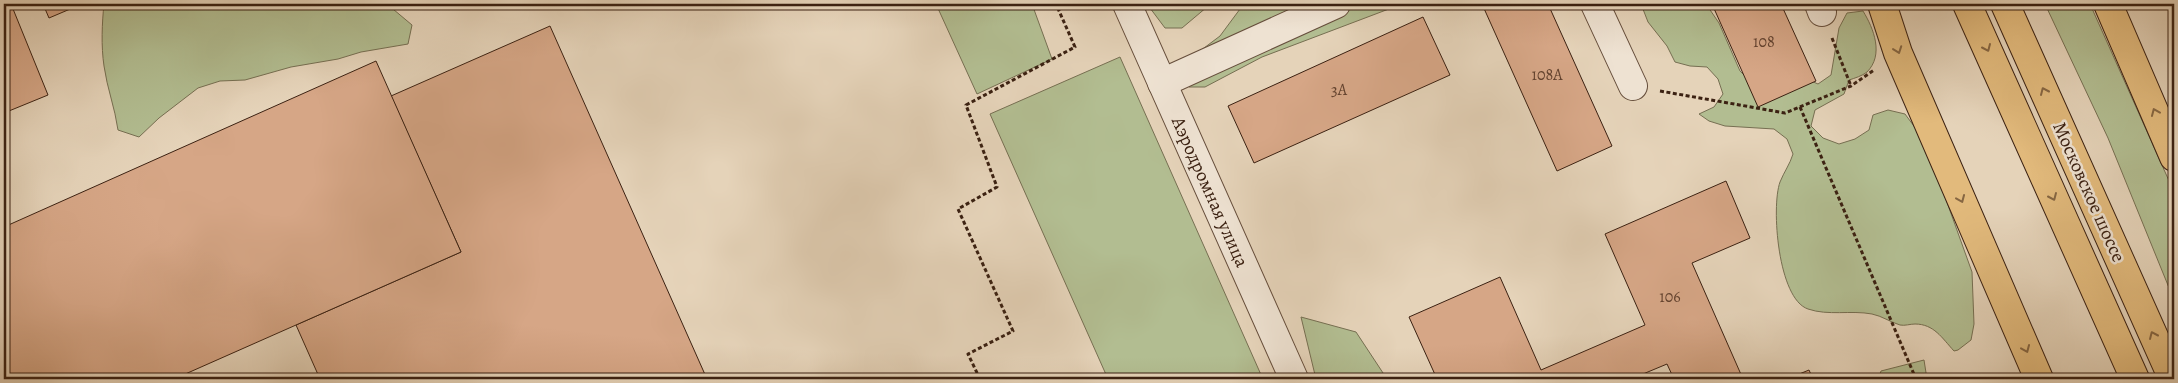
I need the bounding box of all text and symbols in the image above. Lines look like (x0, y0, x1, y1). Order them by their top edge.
house number: 108 (1753, 31, 1775, 53)
one-way arrow (1980, 43, 1991, 52)
one-way arrow (1892, 45, 1902, 54)
house number: 108А (1531, 64, 1563, 86)
house number: 3А (1331, 79, 1348, 101)
one-way arrow (2039, 87, 2050, 96)
one-way arrow (2150, 108, 2161, 117)
street label: Аэродромная улица (1165, 112, 1255, 272)
street label: Московское шоссе (2046, 118, 2132, 266)
one-way arrow (2047, 192, 2058, 201)
one-way arrow (1956, 195, 1966, 203)
house number: 106 (1659, 286, 1681, 308)
one-way arrow (2149, 331, 2159, 340)
one-way arrow (2019, 344, 2030, 353)

